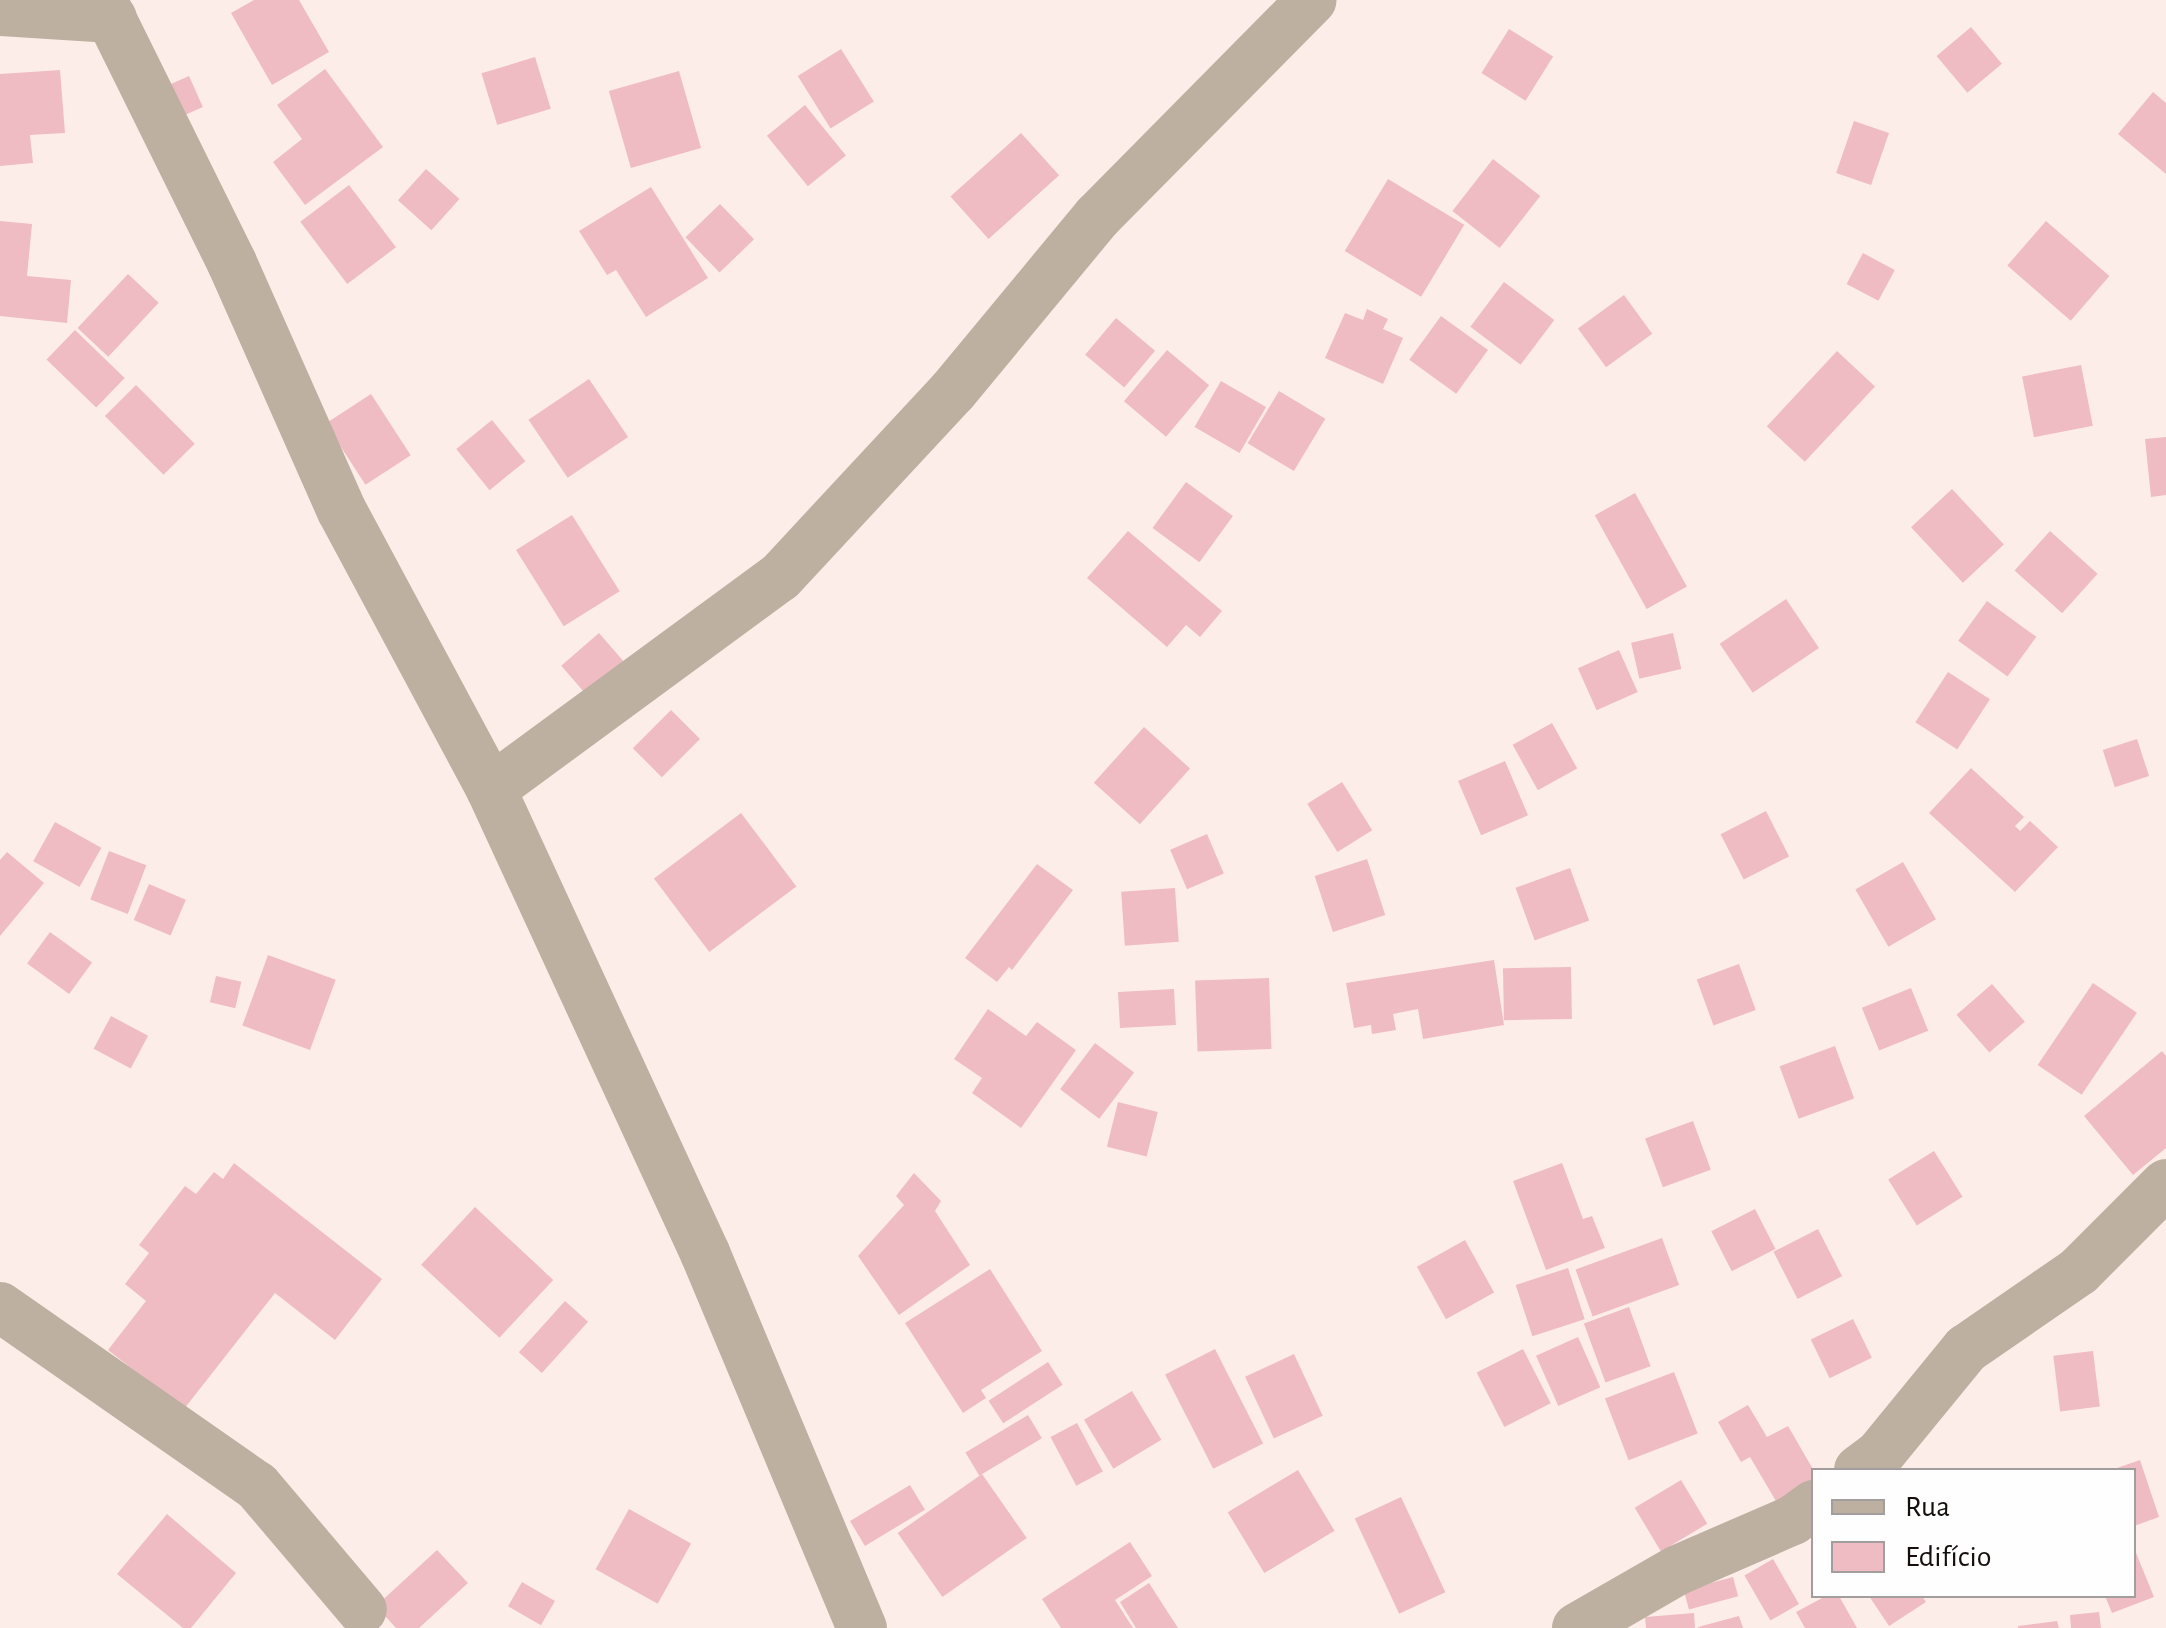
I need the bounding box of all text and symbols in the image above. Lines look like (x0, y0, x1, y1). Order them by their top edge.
legend (1811, 1468, 2136, 1598)
text: Rua (1905, 1492, 1950, 1522)
text: Edifício (1905, 1542, 1991, 1572)

